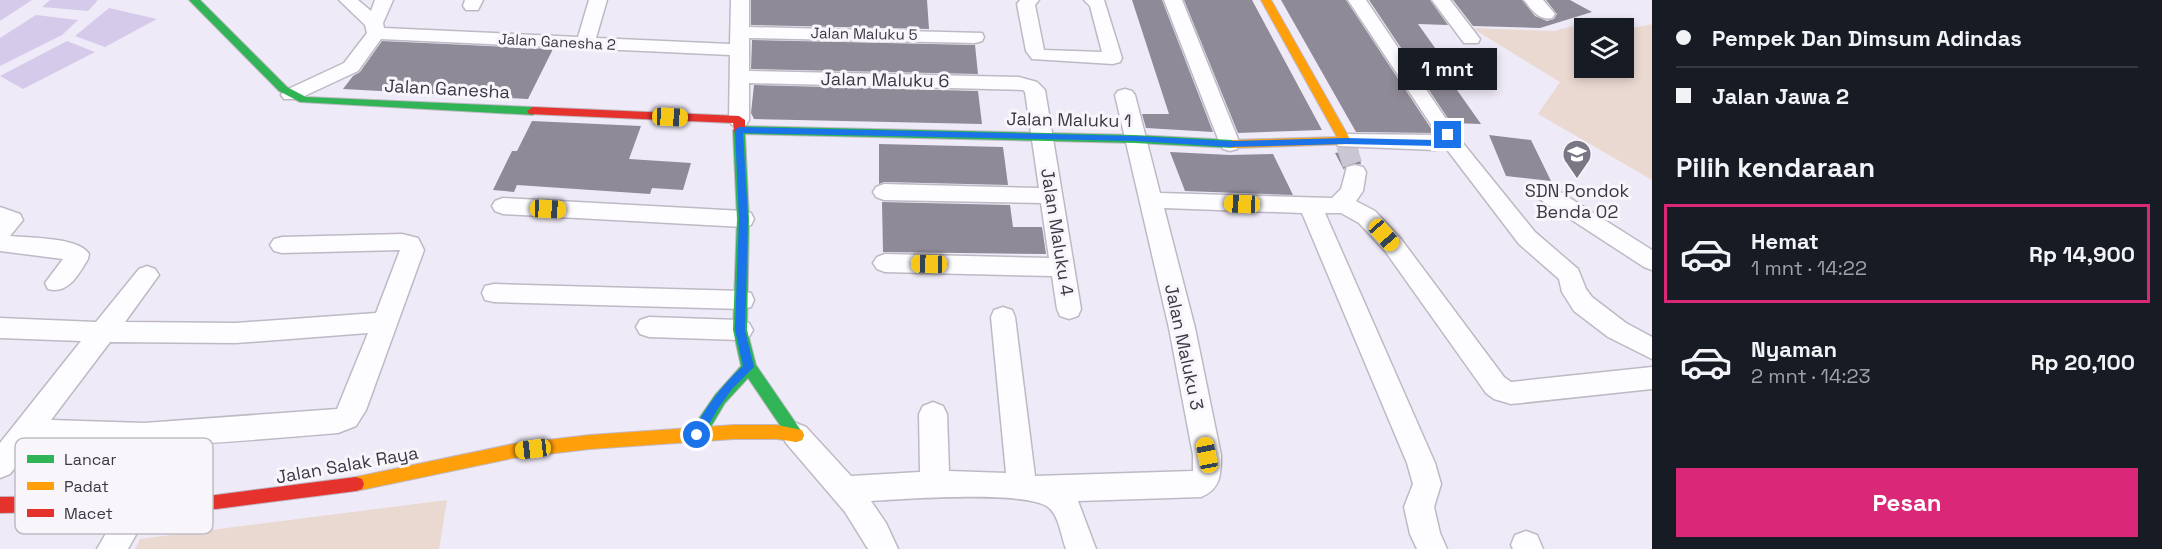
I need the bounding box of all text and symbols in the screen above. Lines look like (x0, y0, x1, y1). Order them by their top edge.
map controls (1574, 18, 1634, 78)
button: layers (1574, 18, 1634, 78)
street label: Jalan Maluku 5 (810, 23, 918, 44)
text: Pempek Dan Dimsum Adindas (1712, 24, 2022, 52)
street label: Jalan Ganesha 2 (498, 29, 616, 54)
callout: 1 mnt (1398, 48, 1498, 90)
text: 1 mnt (1421, 56, 1474, 82)
street label: Jalan Maluku 6 (820, 67, 950, 92)
street label: Jalan Ganesha (384, 74, 510, 103)
text: Jalan Jawa 2 (1712, 82, 1849, 110)
car (652, 107, 688, 127)
street label: Jalan Maluku 1 (1006, 107, 1132, 132)
route end (1434, 121, 1461, 148)
school or university icon: SDN Pondok Benda 02 (1561, 138, 1593, 180)
text: Pilih kendaraan (1676, 150, 1875, 185)
street label: Jalan Maluku 4 (1036, 166, 1079, 297)
place label: SDN Pondok Benda 02 (1525, 179, 1630, 223)
car (1224, 194, 1260, 214)
car (530, 199, 566, 219)
car (1365, 216, 1403, 254)
icon: car (1679, 227, 1733, 281)
text: Hemat (1751, 227, 1819, 255)
text: Rp 14,900 (2029, 240, 2135, 268)
car (911, 255, 947, 273)
text: 1 mnt · 14:22 (1751, 255, 1867, 281)
street label: Jalan Maluku 3 (1160, 282, 1209, 412)
icon: car (1679, 335, 1733, 389)
text: Nyaman (1751, 335, 1837, 363)
text: Rp 20,100 (2031, 348, 2135, 376)
text: 2 mnt · 14:23 (1751, 363, 1871, 389)
route start (683, 421, 710, 448)
car (1195, 436, 1219, 474)
legend (15, 438, 213, 534)
car (514, 438, 552, 460)
street label: Jalan Salak Raya (274, 441, 420, 488)
text: Lancar (64, 449, 117, 470)
button: Pesan (1676, 468, 2138, 537)
text: Padat (64, 476, 109, 497)
text: Macet (64, 503, 113, 524)

